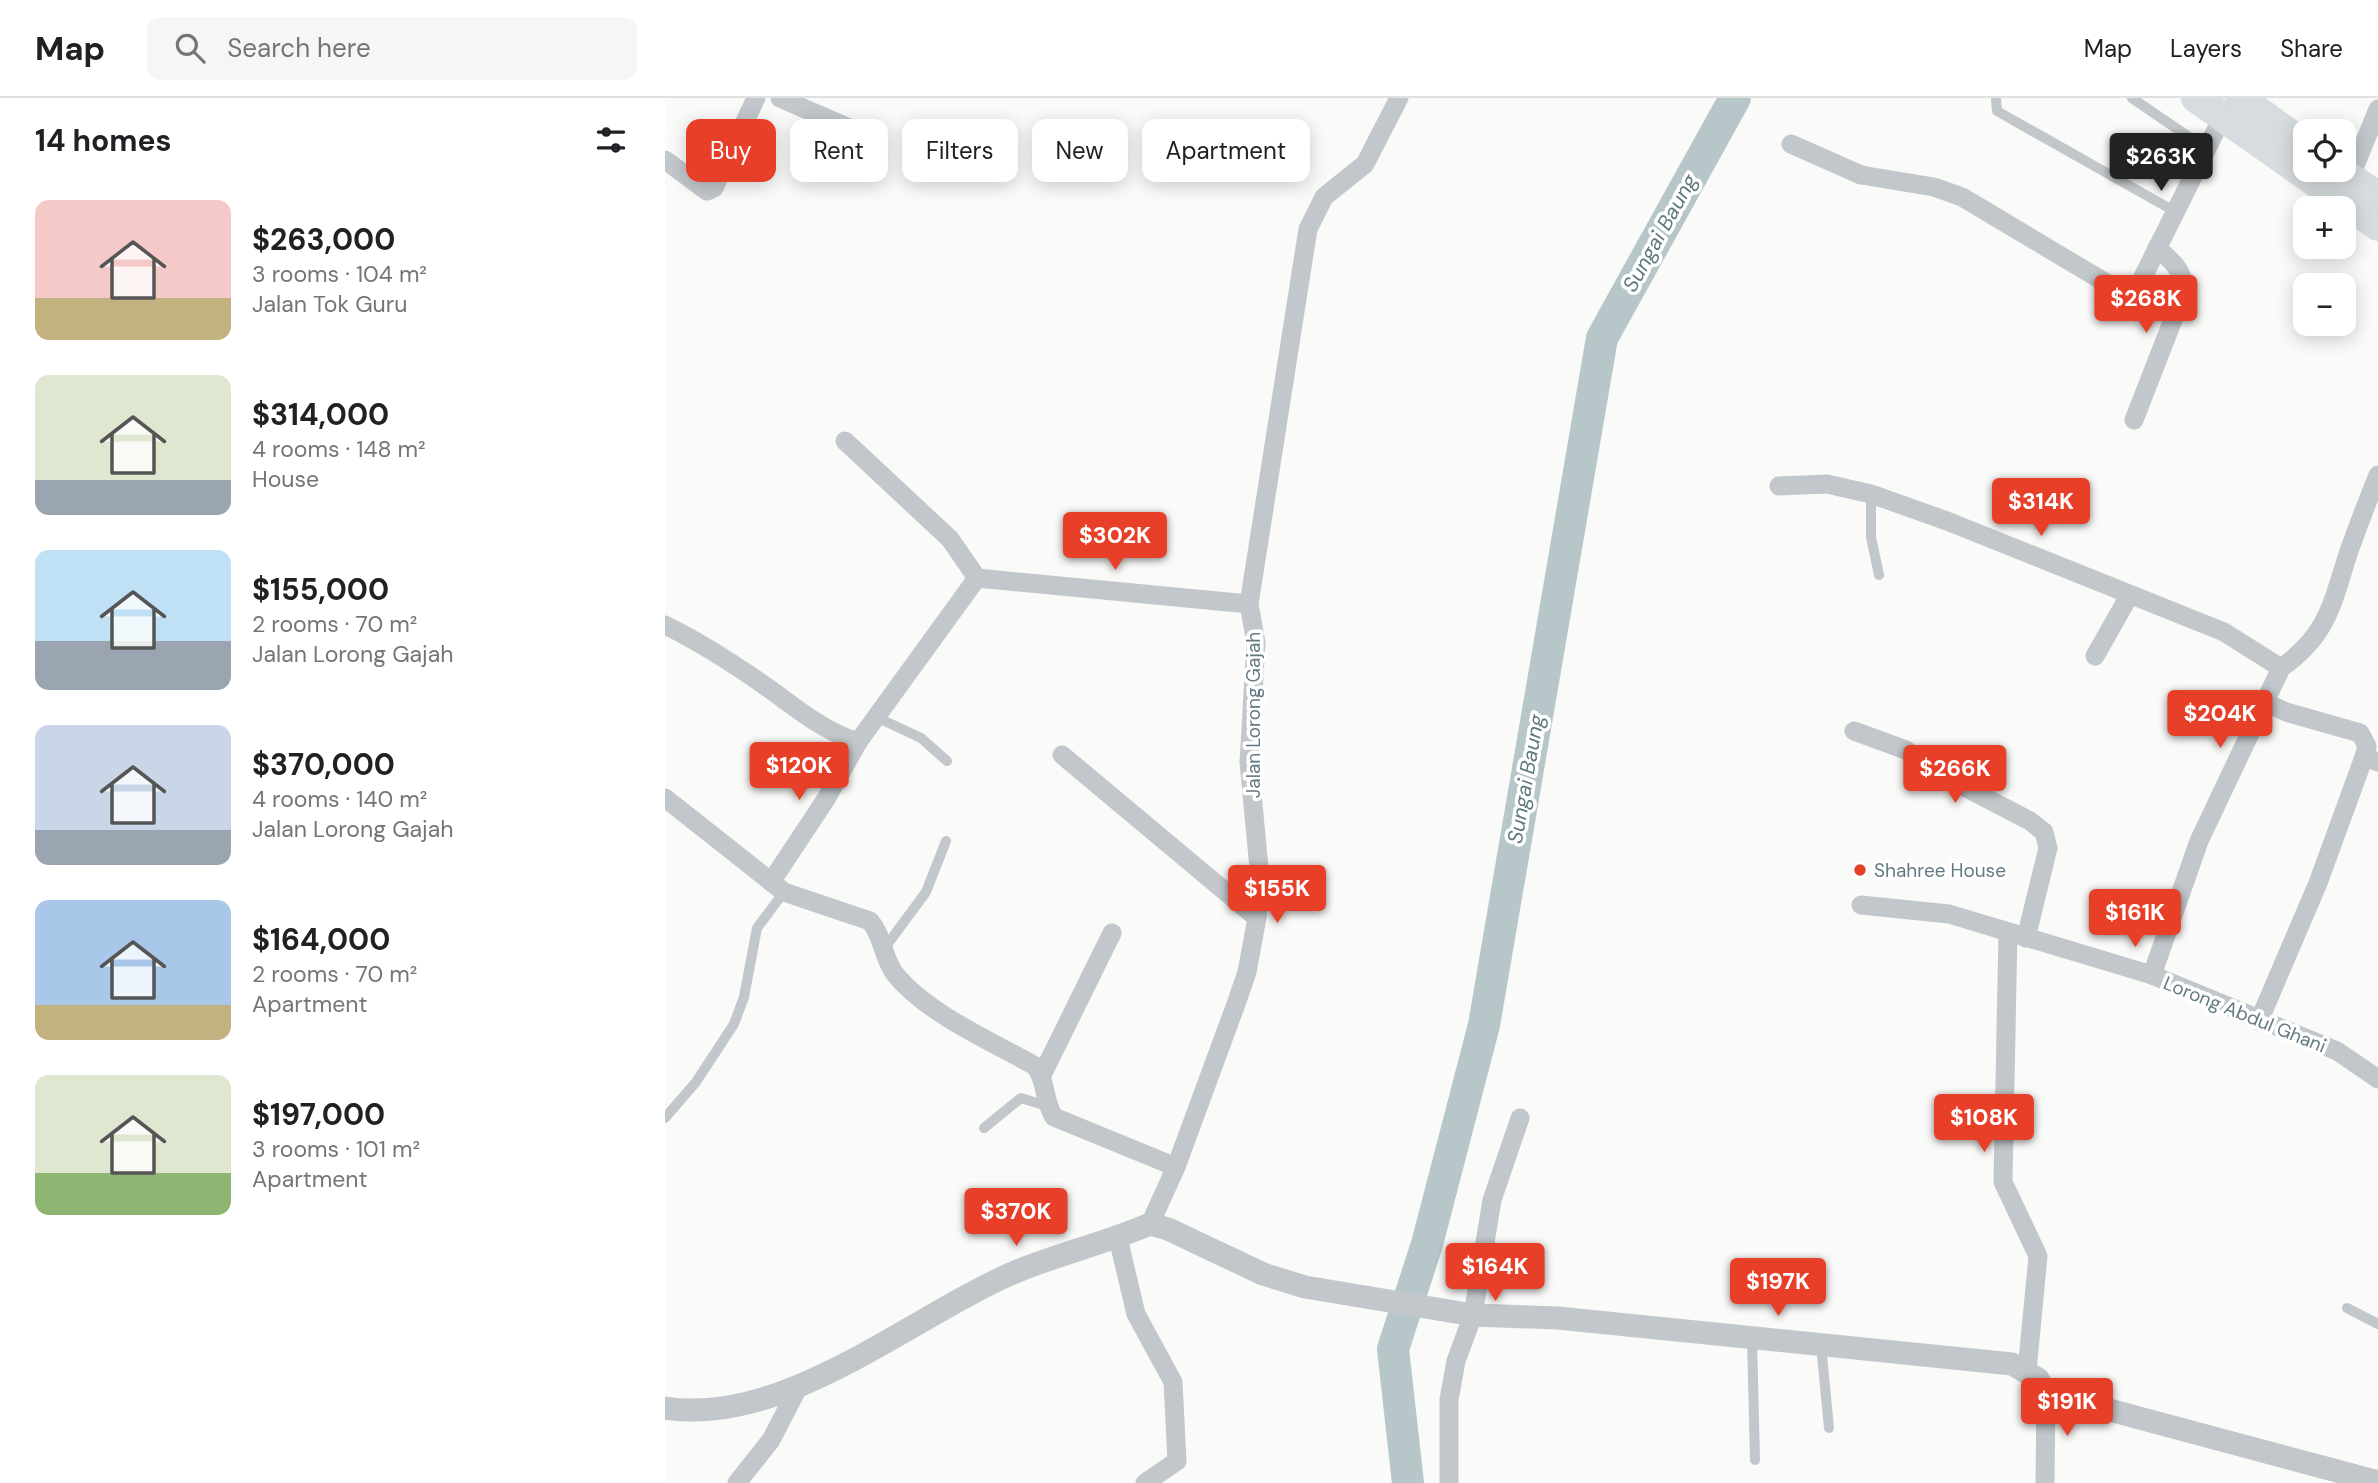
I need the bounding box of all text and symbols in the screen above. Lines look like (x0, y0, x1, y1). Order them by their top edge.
search box (147, 17, 637, 80)
text: Map (35, 27, 105, 70)
icon: search (171, 29, 209, 67)
text: Search here (227, 31, 371, 65)
text: Map (2084, 33, 2132, 64)
text: Layers (2170, 33, 2242, 64)
text: Share (2280, 33, 2343, 64)
chip: Buy (686, 119, 776, 182)
chip: Rent (790, 119, 888, 182)
chip: Filters (902, 119, 1018, 182)
chip: New (1032, 119, 1128, 182)
chip: Apartment (1142, 119, 1310, 182)
map controls (2293, 119, 2356, 336)
button: locate (2293, 119, 2356, 182)
text: 14 homes (35, 121, 172, 160)
icon: filters (592, 121, 630, 159)
pin: $263K (2112, 134, 2210, 193)
text: $263K (2126, 141, 2196, 171)
water label: Sungai Baung (1616, 169, 1704, 297)
button: + (2293, 196, 2356, 259)
text: $263,000 (252, 220, 395, 259)
icon: home (91, 228, 175, 312)
text: 3 rooms · 104 m² (252, 259, 427, 289)
button: − (2293, 273, 2356, 336)
pin: $268K (2097, 275, 2195, 335)
text: $268K (2110, 283, 2182, 313)
text: Jalan Tok Guru (252, 289, 407, 319)
text: $314,000 (252, 395, 389, 434)
icon: home (91, 403, 175, 487)
text: 4 rooms · 148 m² (252, 434, 426, 464)
text: House (252, 464, 319, 494)
pin: $314K (1992, 478, 2090, 538)
text: $314K (2008, 486, 2074, 516)
pin: $302K (1066, 512, 1164, 572)
text: $302K (1079, 520, 1151, 550)
text: $155,000 (252, 570, 389, 609)
icon: home (91, 578, 175, 662)
text: 2 rooms · 70 m² (252, 609, 417, 639)
street label: Jalan Lorong Gajah (1241, 632, 1266, 798)
text: Jalan Lorong Gajah (252, 639, 453, 669)
pin: $204K (2171, 690, 2269, 750)
text: $204K (2183, 698, 2257, 728)
water label: Sungai Baung (1501, 712, 1551, 846)
pin: $120K (750, 742, 848, 802)
text: $370,000 (252, 745, 395, 784)
pin: $266K (1906, 746, 2004, 805)
text: $120K (766, 750, 832, 780)
icon: home (91, 753, 175, 837)
text: $266K (1919, 753, 1991, 783)
text: 4 rooms · 140 m² (252, 784, 427, 814)
text: Jalan Lorong Gajah (252, 814, 453, 844)
place label: Shahree House (1874, 858, 2006, 883)
marker: Shahree House (1852, 862, 1868, 878)
pin: $155K (1228, 866, 1326, 925)
text: $155K (1244, 873, 1310, 903)
pin: $161K (2086, 890, 2184, 949)
text: $161K (2105, 897, 2165, 927)
text: $164,000 (252, 920, 390, 959)
icon: home (91, 928, 175, 1012)
text: 2 rooms · 70 m² (252, 959, 417, 989)
street label: Lorong Abdul Ghani (2160, 970, 2330, 1058)
text: Apartment (252, 989, 367, 1019)
pin: $108K (1935, 1094, 2033, 1154)
text: $197,000 (252, 1095, 385, 1134)
text: $108K (1950, 1102, 2018, 1132)
icon: home (91, 1103, 175, 1187)
text: 3 rooms · 101 m² (252, 1134, 420, 1164)
text: Apartment (252, 1164, 367, 1194)
pin: $370K (967, 1188, 1065, 1248)
text: $370K (980, 1196, 1052, 1226)
pin: $164K (1446, 1244, 1544, 1303)
text: $164K (1462, 1251, 1528, 1281)
pin: $197K (1729, 1258, 1827, 1318)
text: $197K (1746, 1266, 1810, 1296)
pin: $191K (2018, 1378, 2116, 1438)
text: $191K (2037, 1386, 2097, 1416)

